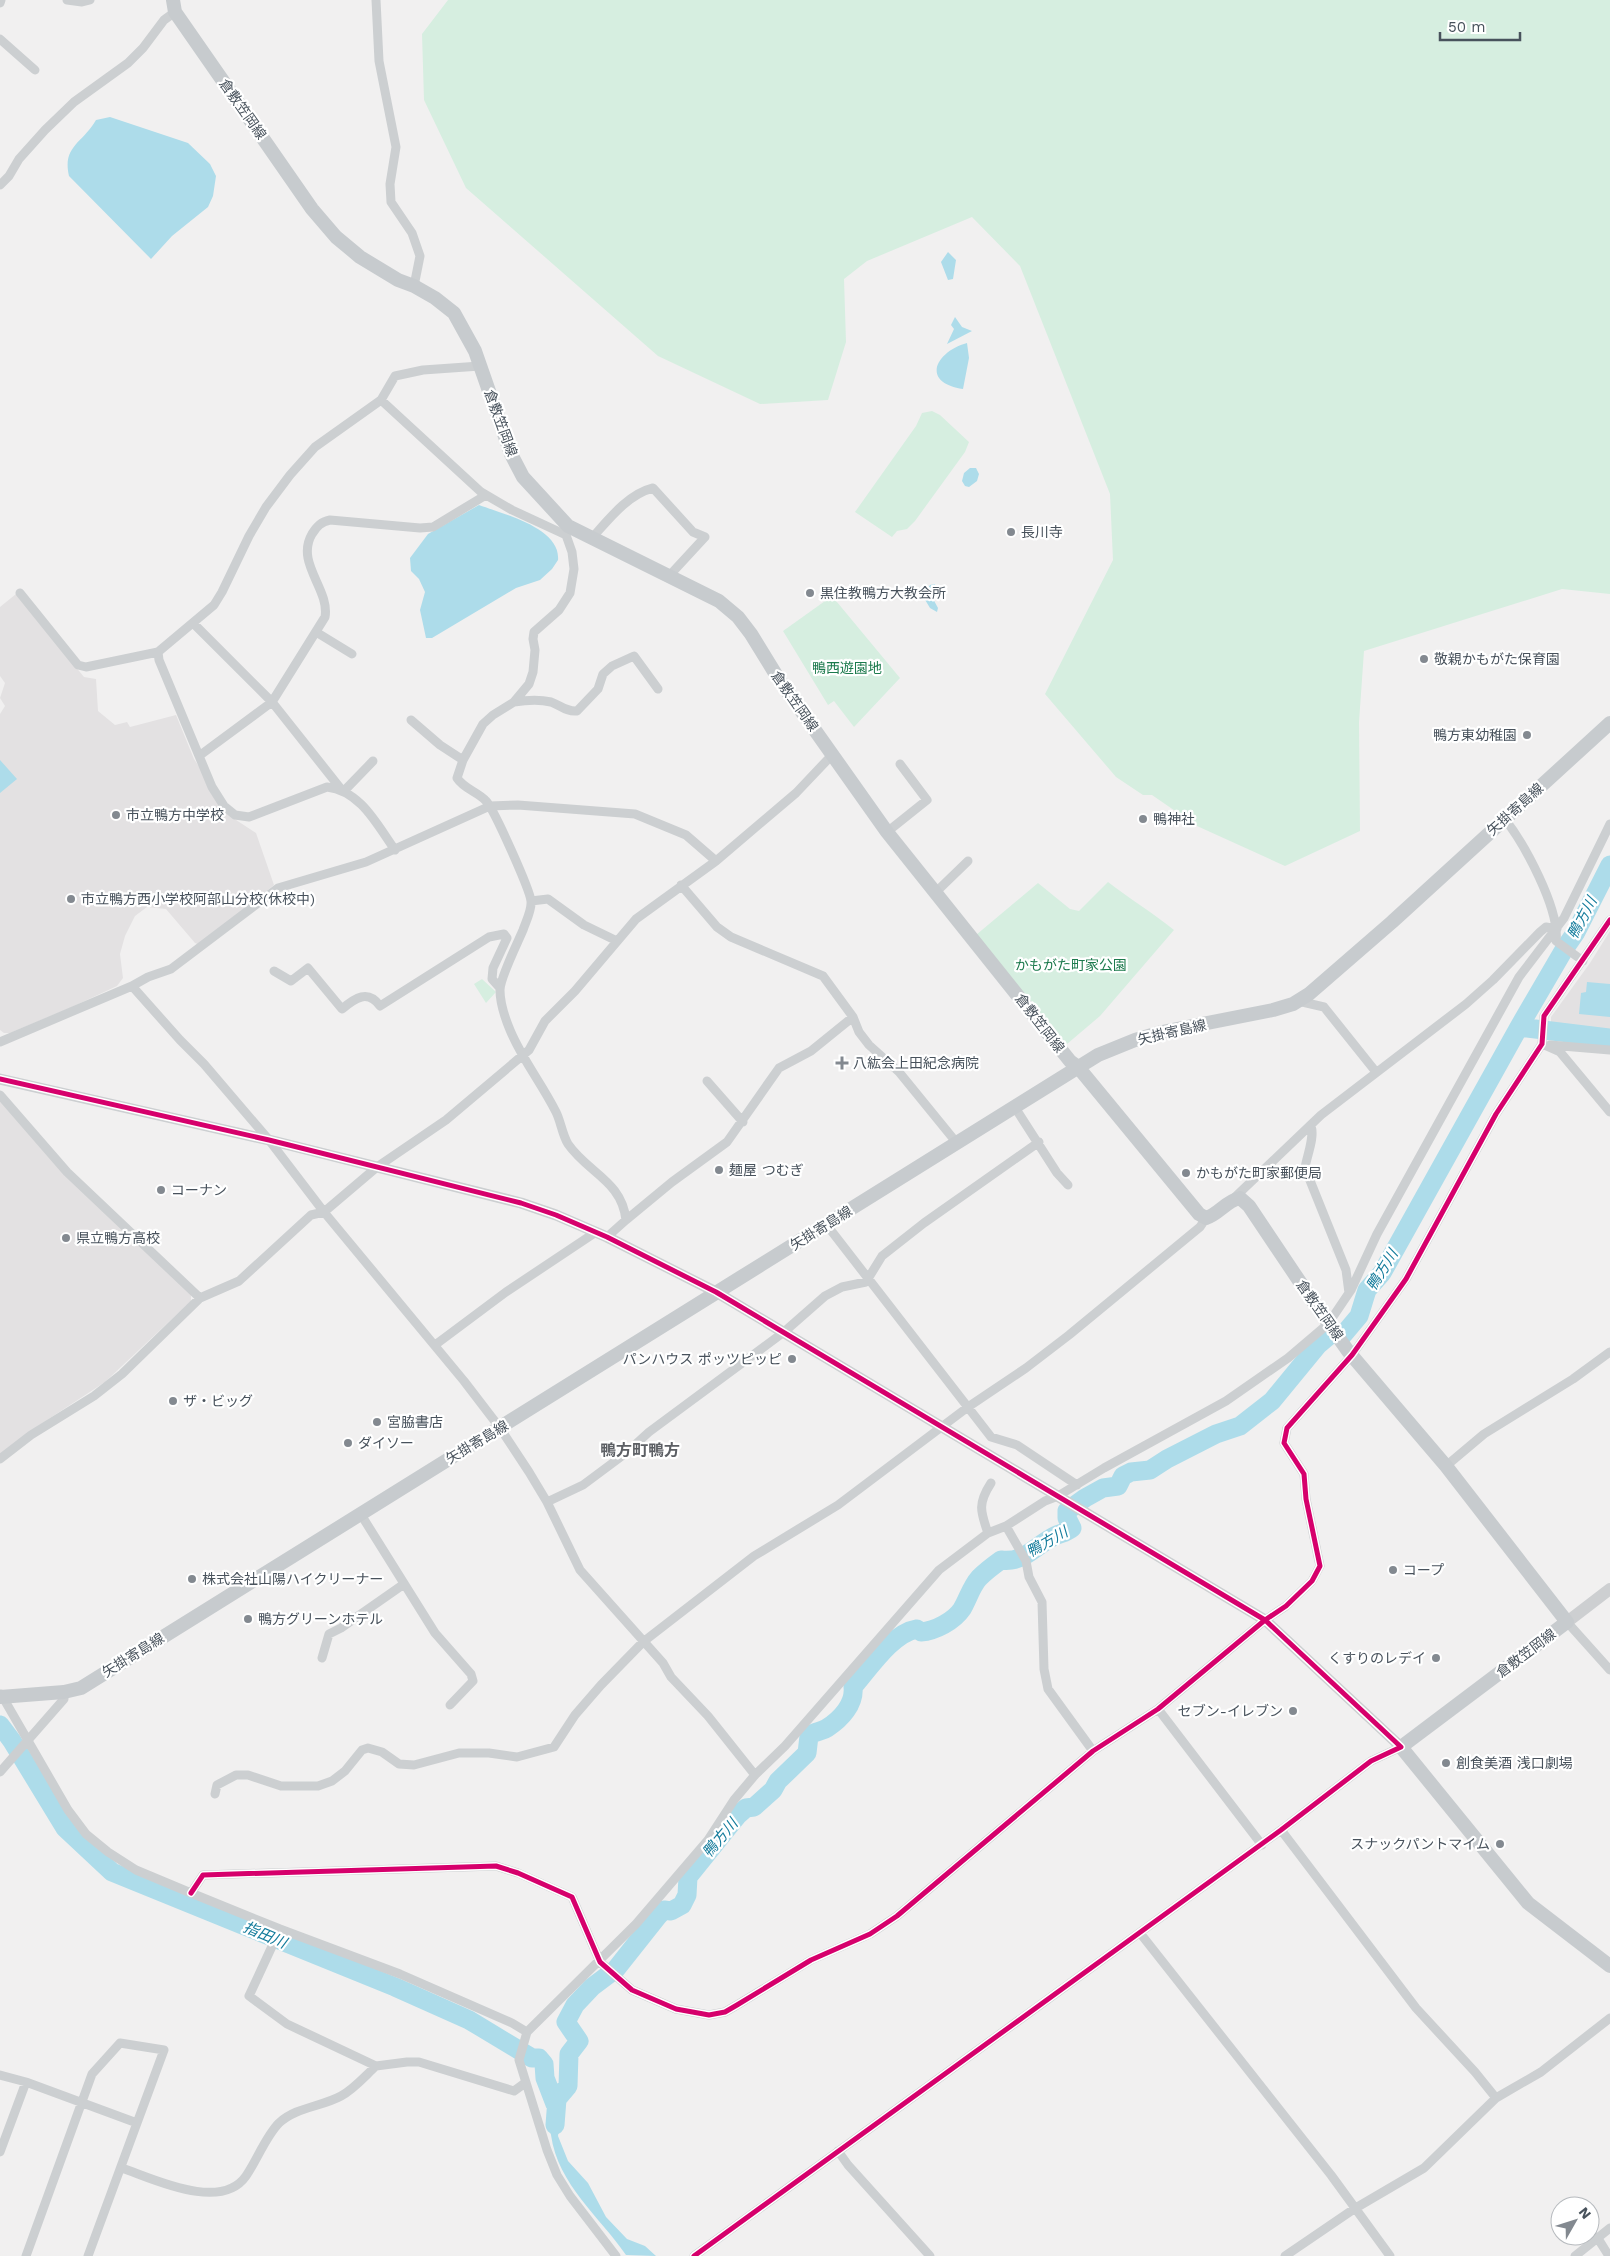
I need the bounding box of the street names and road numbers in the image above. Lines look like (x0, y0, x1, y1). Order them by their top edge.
street label: 倉敷笠岡線 (216, 76, 270, 142)
street label: 倉敷笠岡線 (482, 387, 520, 459)
street label: 倉敷笠岡線 (768, 668, 822, 734)
street label: 矢掛寄島線 (1484, 780, 1546, 838)
street label: 倉敷笠岡線 (1012, 990, 1068, 1056)
street label: 矢掛寄島線 (1136, 1016, 1208, 1048)
street label: 矢掛寄島線 (787, 1203, 855, 1253)
street label: 倉敷笠岡線 (1293, 1277, 1347, 1343)
street label: 矢掛寄島線 (443, 1417, 511, 1467)
street label: 倉敷笠岡線 (1493, 1626, 1559, 1680)
street label: 矢掛寄島線 (99, 1630, 167, 1680)

